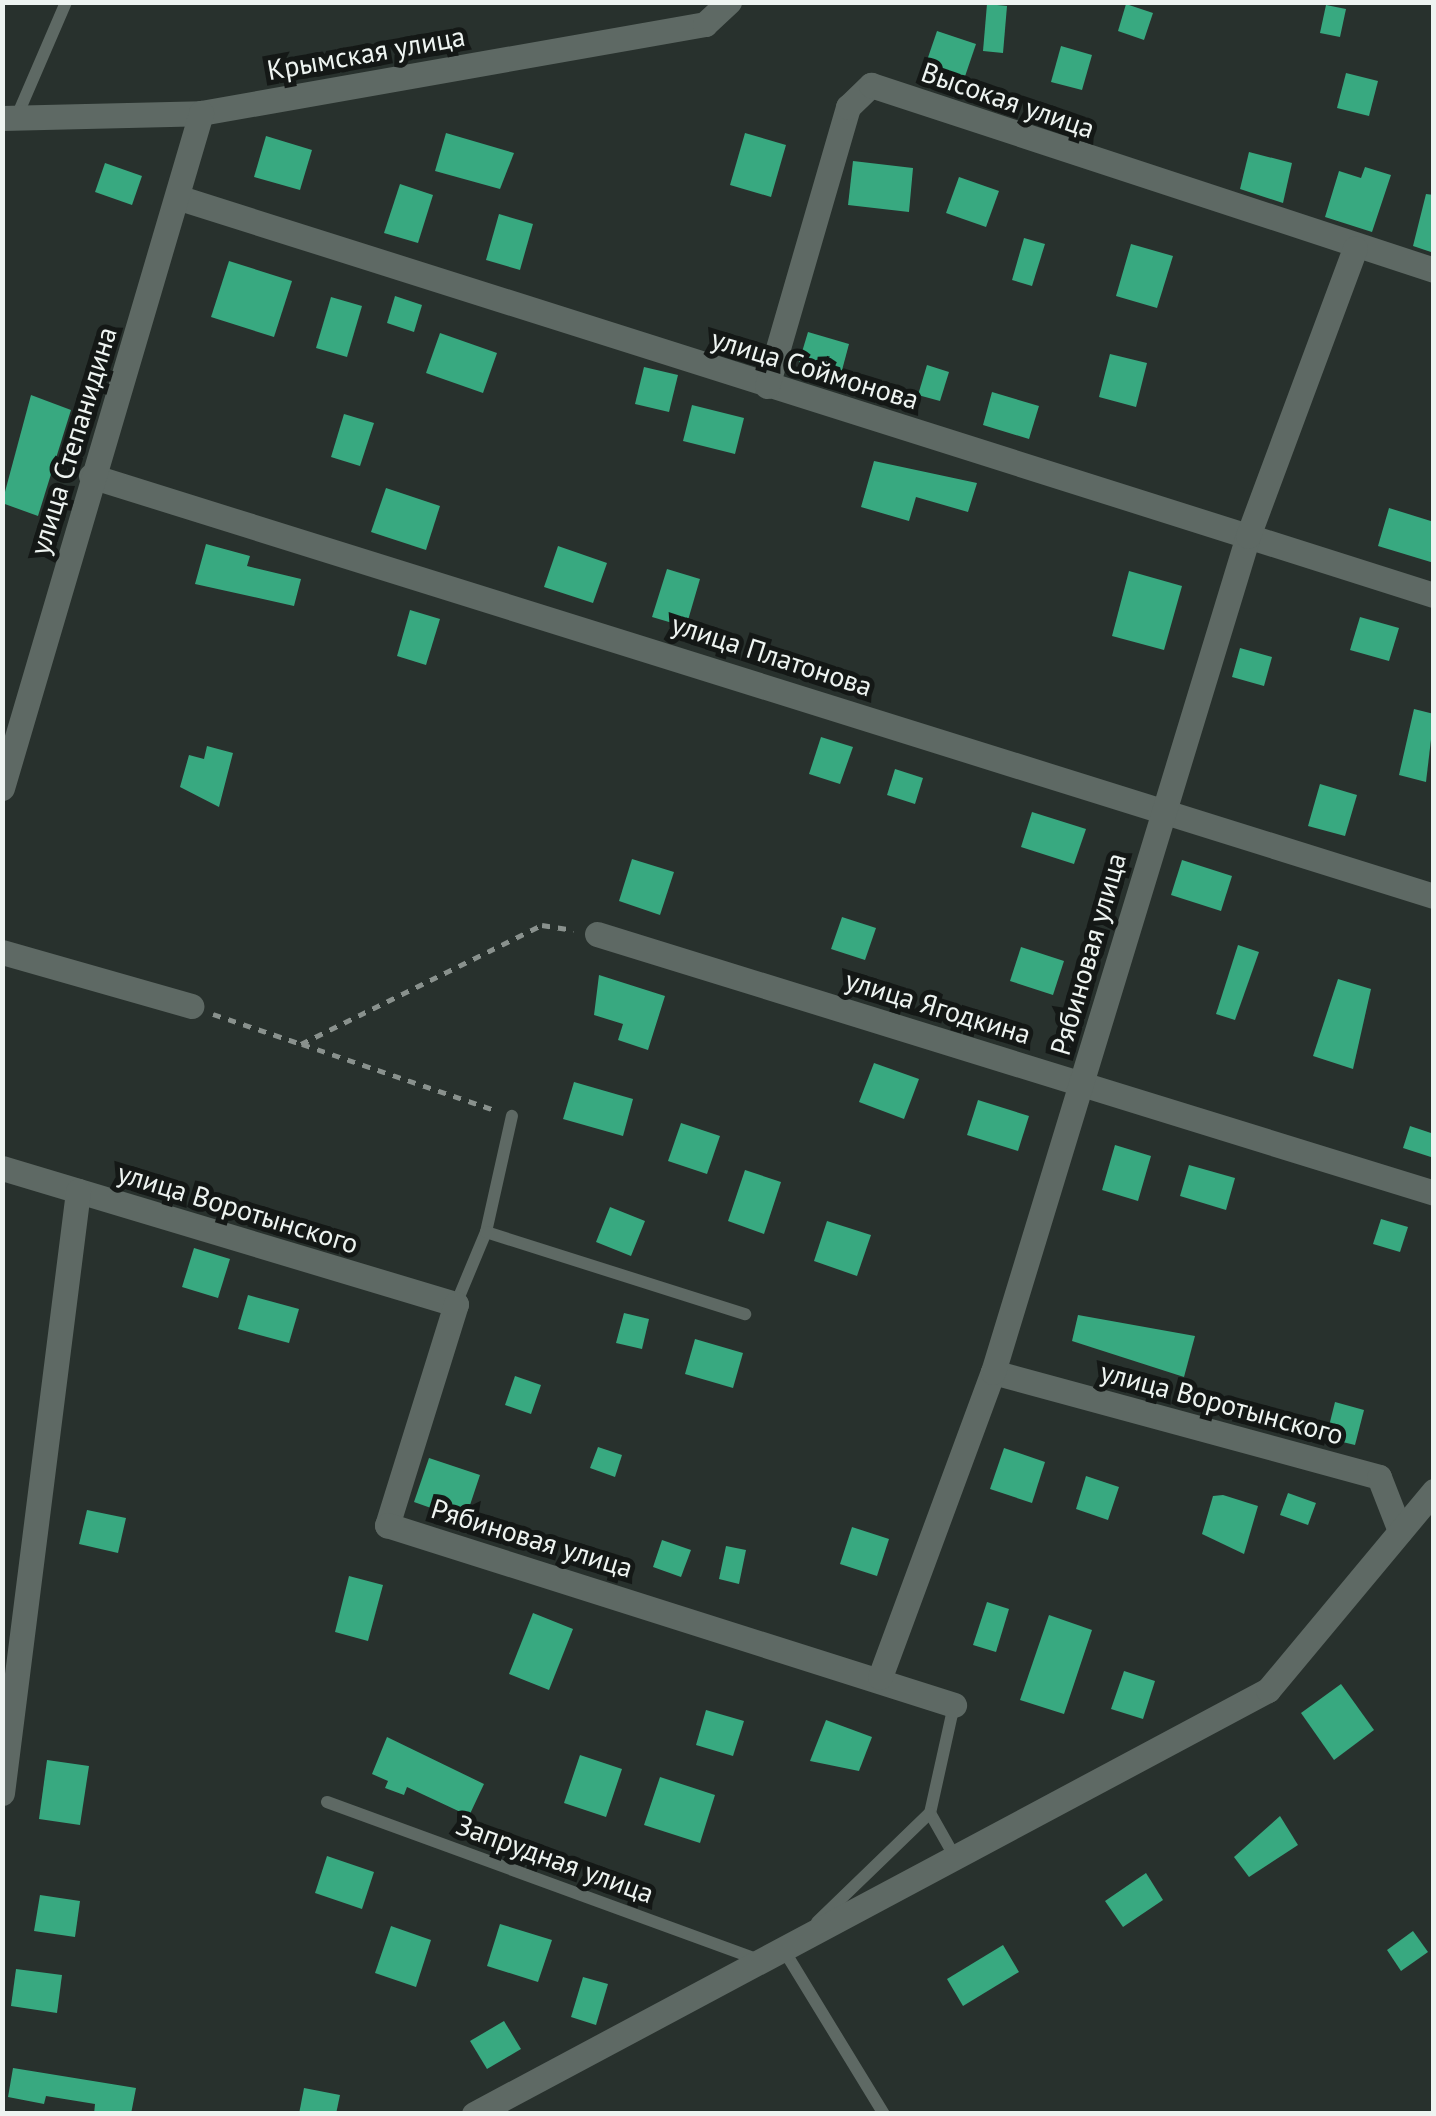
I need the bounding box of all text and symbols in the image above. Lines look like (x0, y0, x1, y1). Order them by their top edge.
street label: Крымская улица (264, 19, 468, 87)
street label: Высокая улица (917, 55, 1099, 145)
street label: улица Соймонова (707, 321, 923, 417)
street label: улица Степанидина (22, 323, 124, 559)
street label: улица Платонова (667, 607, 877, 703)
street label: Рябиновая улица (1043, 849, 1133, 1059)
street label: улица Ягодкина (841, 963, 1035, 1051)
street label: улица Воротынского (113, 1155, 363, 1261)
street label: улица Воротынского (1097, 1354, 1347, 1452)
street label: Рябиновая улица (427, 1491, 637, 1585)
street label: Запрудная улица (452, 1808, 658, 1910)

